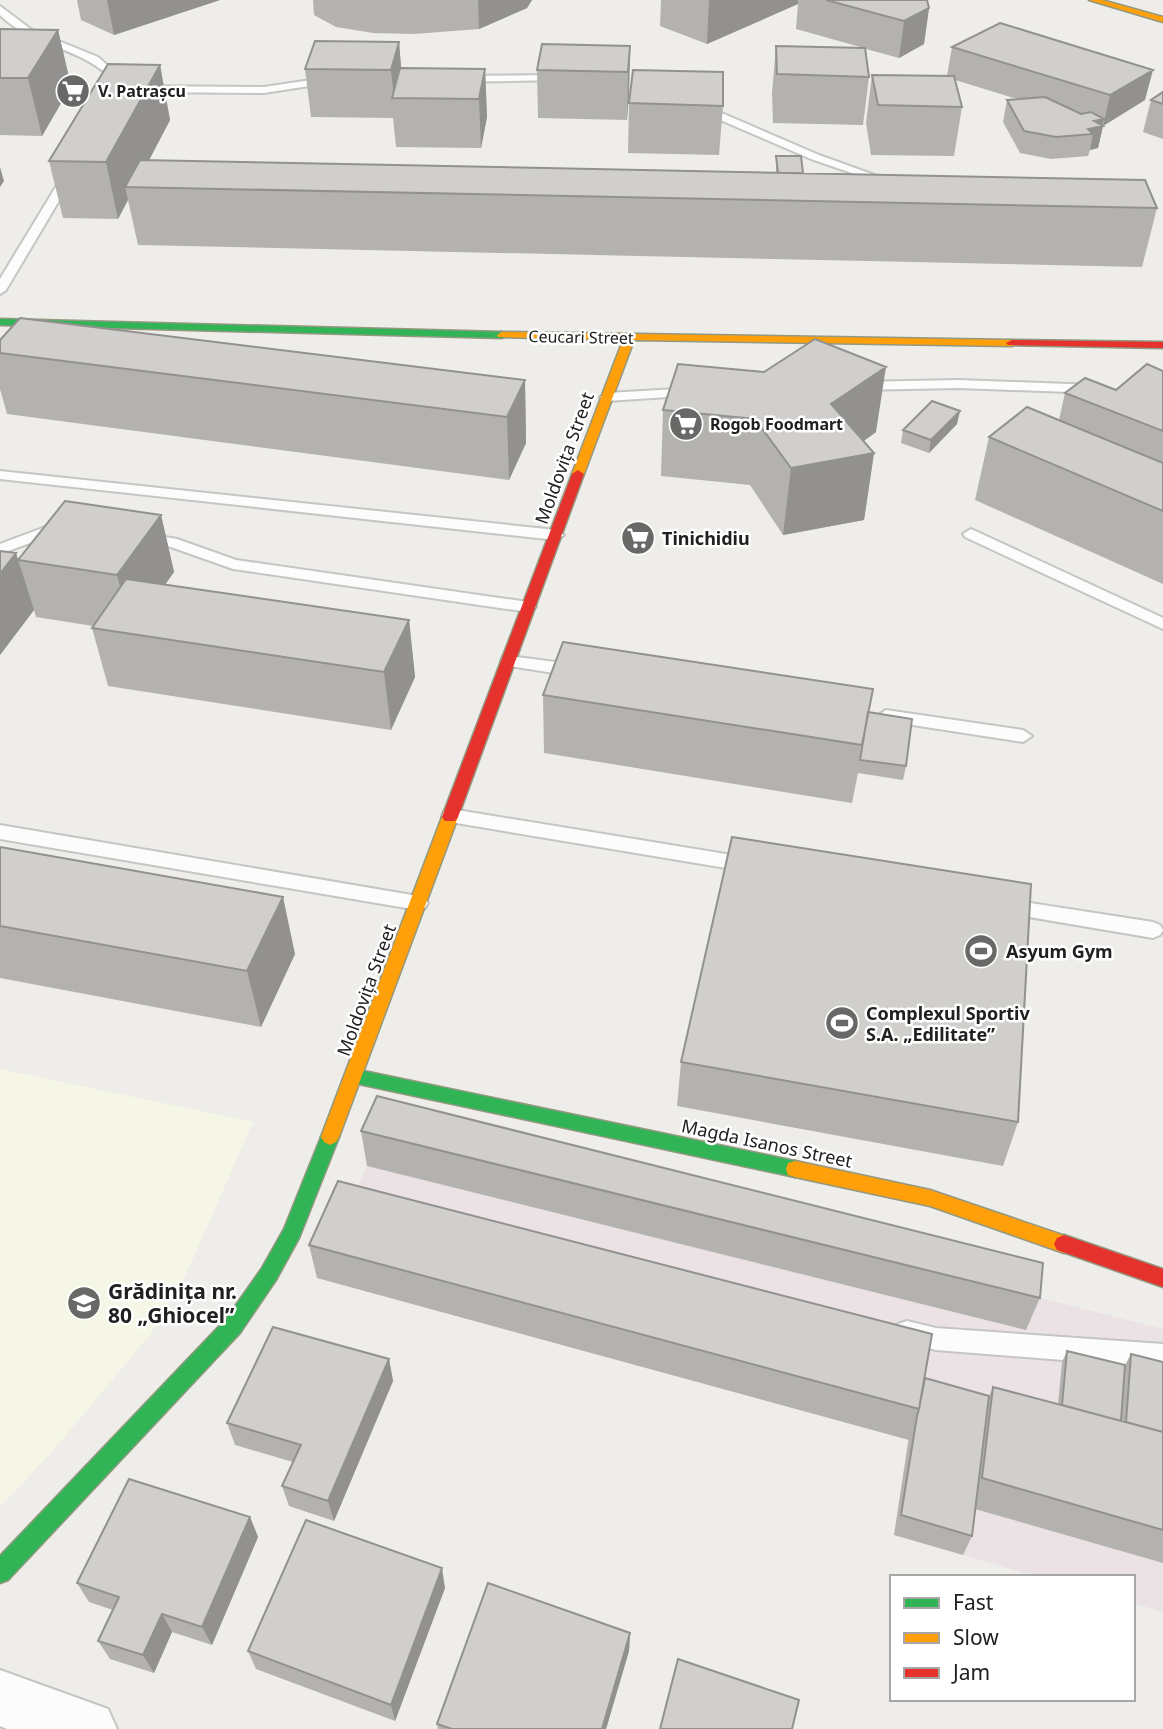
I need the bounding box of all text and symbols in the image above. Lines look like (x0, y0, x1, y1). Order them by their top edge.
supermarket icon: V. Patrașcu (54, 72, 92, 110)
place label: V. Patrașcu (98, 80, 186, 102)
street label: Ceucari Street (528, 325, 634, 349)
street label: Moldovița Street (529, 388, 599, 527)
supermarket icon: Rogob Foodmart (667, 405, 705, 443)
place label: Rogob Foodmart (710, 413, 843, 435)
supermarket icon: Tinichidiu (619, 519, 657, 557)
place label: Tinichidiu (662, 526, 750, 550)
street label: Moldovița Street (331, 920, 401, 1059)
sports icon: Asyum Gym (962, 932, 1000, 970)
place label: Asyum Gym (1006, 939, 1113, 963)
place label: Complexul Sportiv S.A. „Edilitate” (866, 1001, 1030, 1046)
sports icon: Complexul Sportiv S.A. „Edilitate” (823, 1004, 861, 1042)
street label: Magda Isanos Street (680, 1113, 855, 1173)
place label: Grădinița nr. 80 „Ghiocel” (108, 1277, 237, 1329)
school or university icon: Grădinița nr. 80 „Ghiocel” (65, 1284, 103, 1322)
legend (890, 1575, 1135, 1701)
text: Fast (953, 1588, 994, 1616)
text: Slow (953, 1623, 999, 1651)
text: Jam (951, 1658, 990, 1686)

